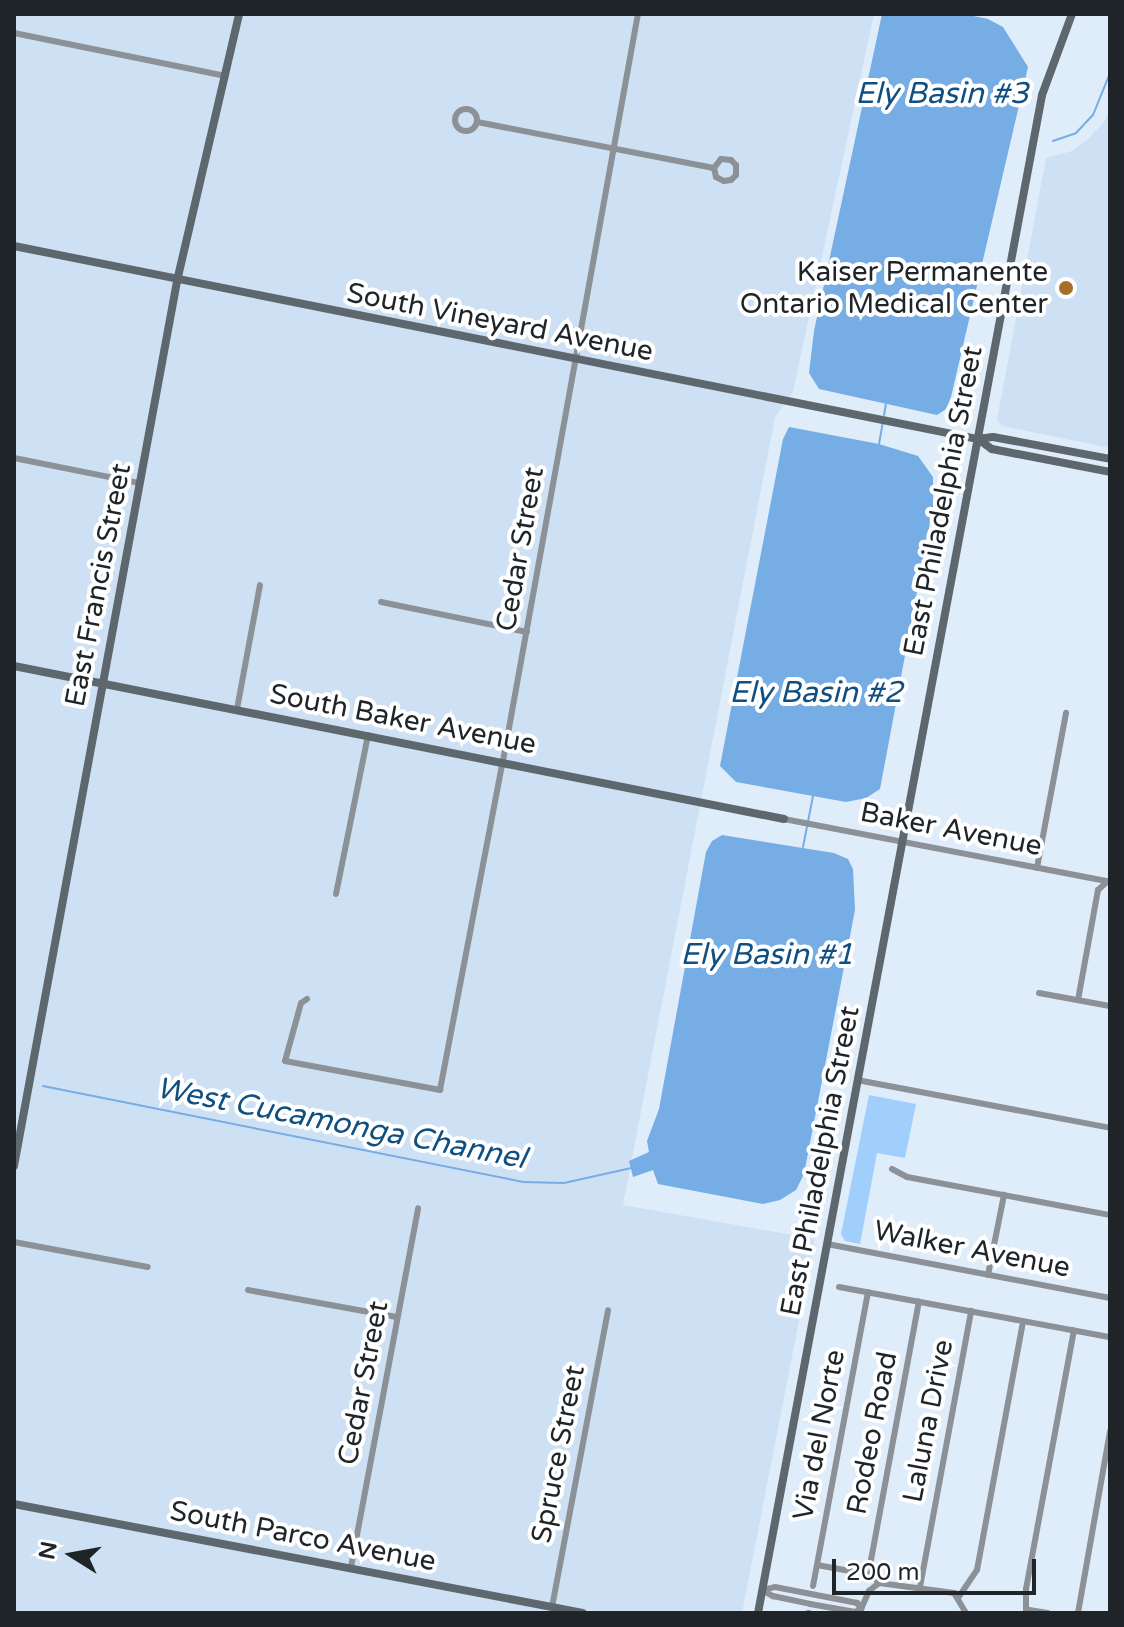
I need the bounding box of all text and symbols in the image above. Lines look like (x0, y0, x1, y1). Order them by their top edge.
water label: Ely Basin #3 (855, 76, 1029, 112)
place label: Kaiser Permanente Ontario Medical Center (740, 255, 1048, 321)
street label: South Vineyard Avenue (344, 276, 656, 368)
marker: Kaiser Permanente Ontario Medical Center (1055, 277, 1077, 299)
street label: East Philadelphia Street (896, 343, 990, 659)
street label: East Francis Street (58, 461, 138, 709)
street label: Cedar Street (489, 464, 551, 634)
water label: Ely Basin #2 (729, 675, 903, 711)
street label: South Baker Avenue (267, 677, 539, 761)
street label: Baker Avenue (857, 795, 1045, 863)
water label: Ely Basin #1 (680, 937, 854, 973)
street label: East Philadelphia Street (773, 1003, 867, 1319)
water label: West Cucamonga Channel (153, 1070, 529, 1178)
street label: Walker Avenue (871, 1214, 1073, 1284)
street label: Cedar Street (331, 1298, 395, 1468)
street label: Laluna Drive (896, 1337, 960, 1505)
street label: Via del Norte (786, 1347, 852, 1523)
street label: Rodeo Road (840, 1349, 904, 1517)
street label: Spruce Street (524, 1362, 592, 1546)
street label: South Parco Avenue (167, 1494, 439, 1578)
north arrow (32, 1515, 112, 1595)
text: N (34, 1539, 63, 1562)
scale bar (836, 1543, 1040, 1593)
text: 200 m (846, 1558, 920, 1587)

